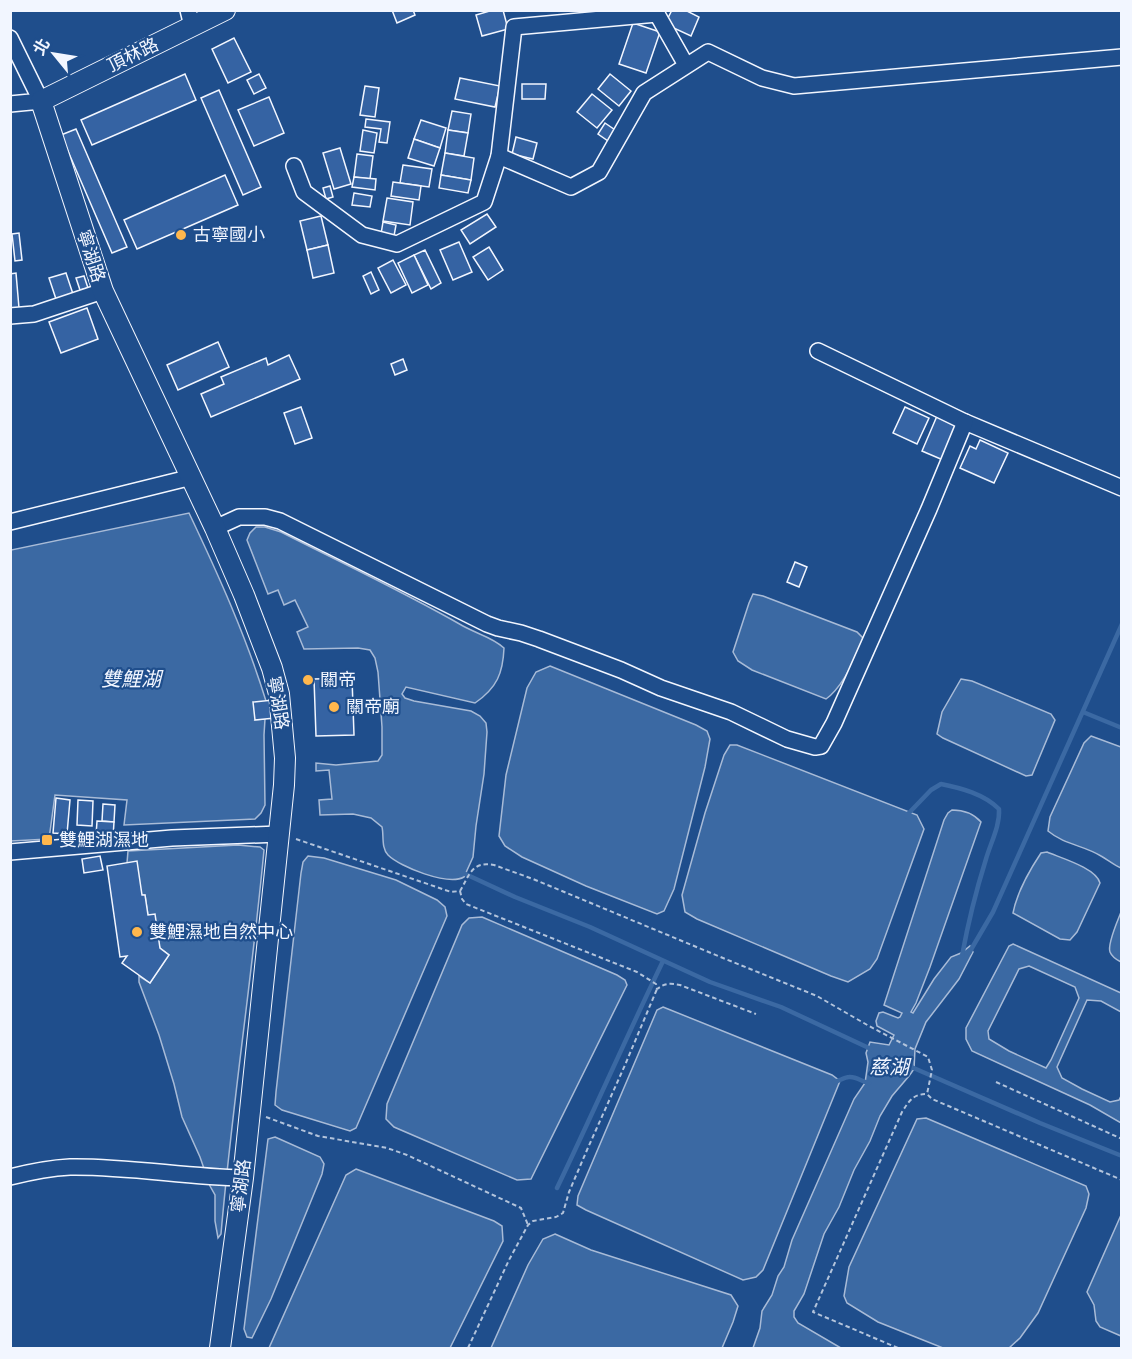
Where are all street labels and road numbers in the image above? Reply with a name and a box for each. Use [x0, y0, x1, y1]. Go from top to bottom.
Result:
street label: 頂林路 [103, 32, 162, 77]
street label: 寧湖路 [72, 227, 111, 285]
street label: 寧湖路 [263, 674, 294, 731]
street label: 寧湖路 [226, 1158, 255, 1214]

